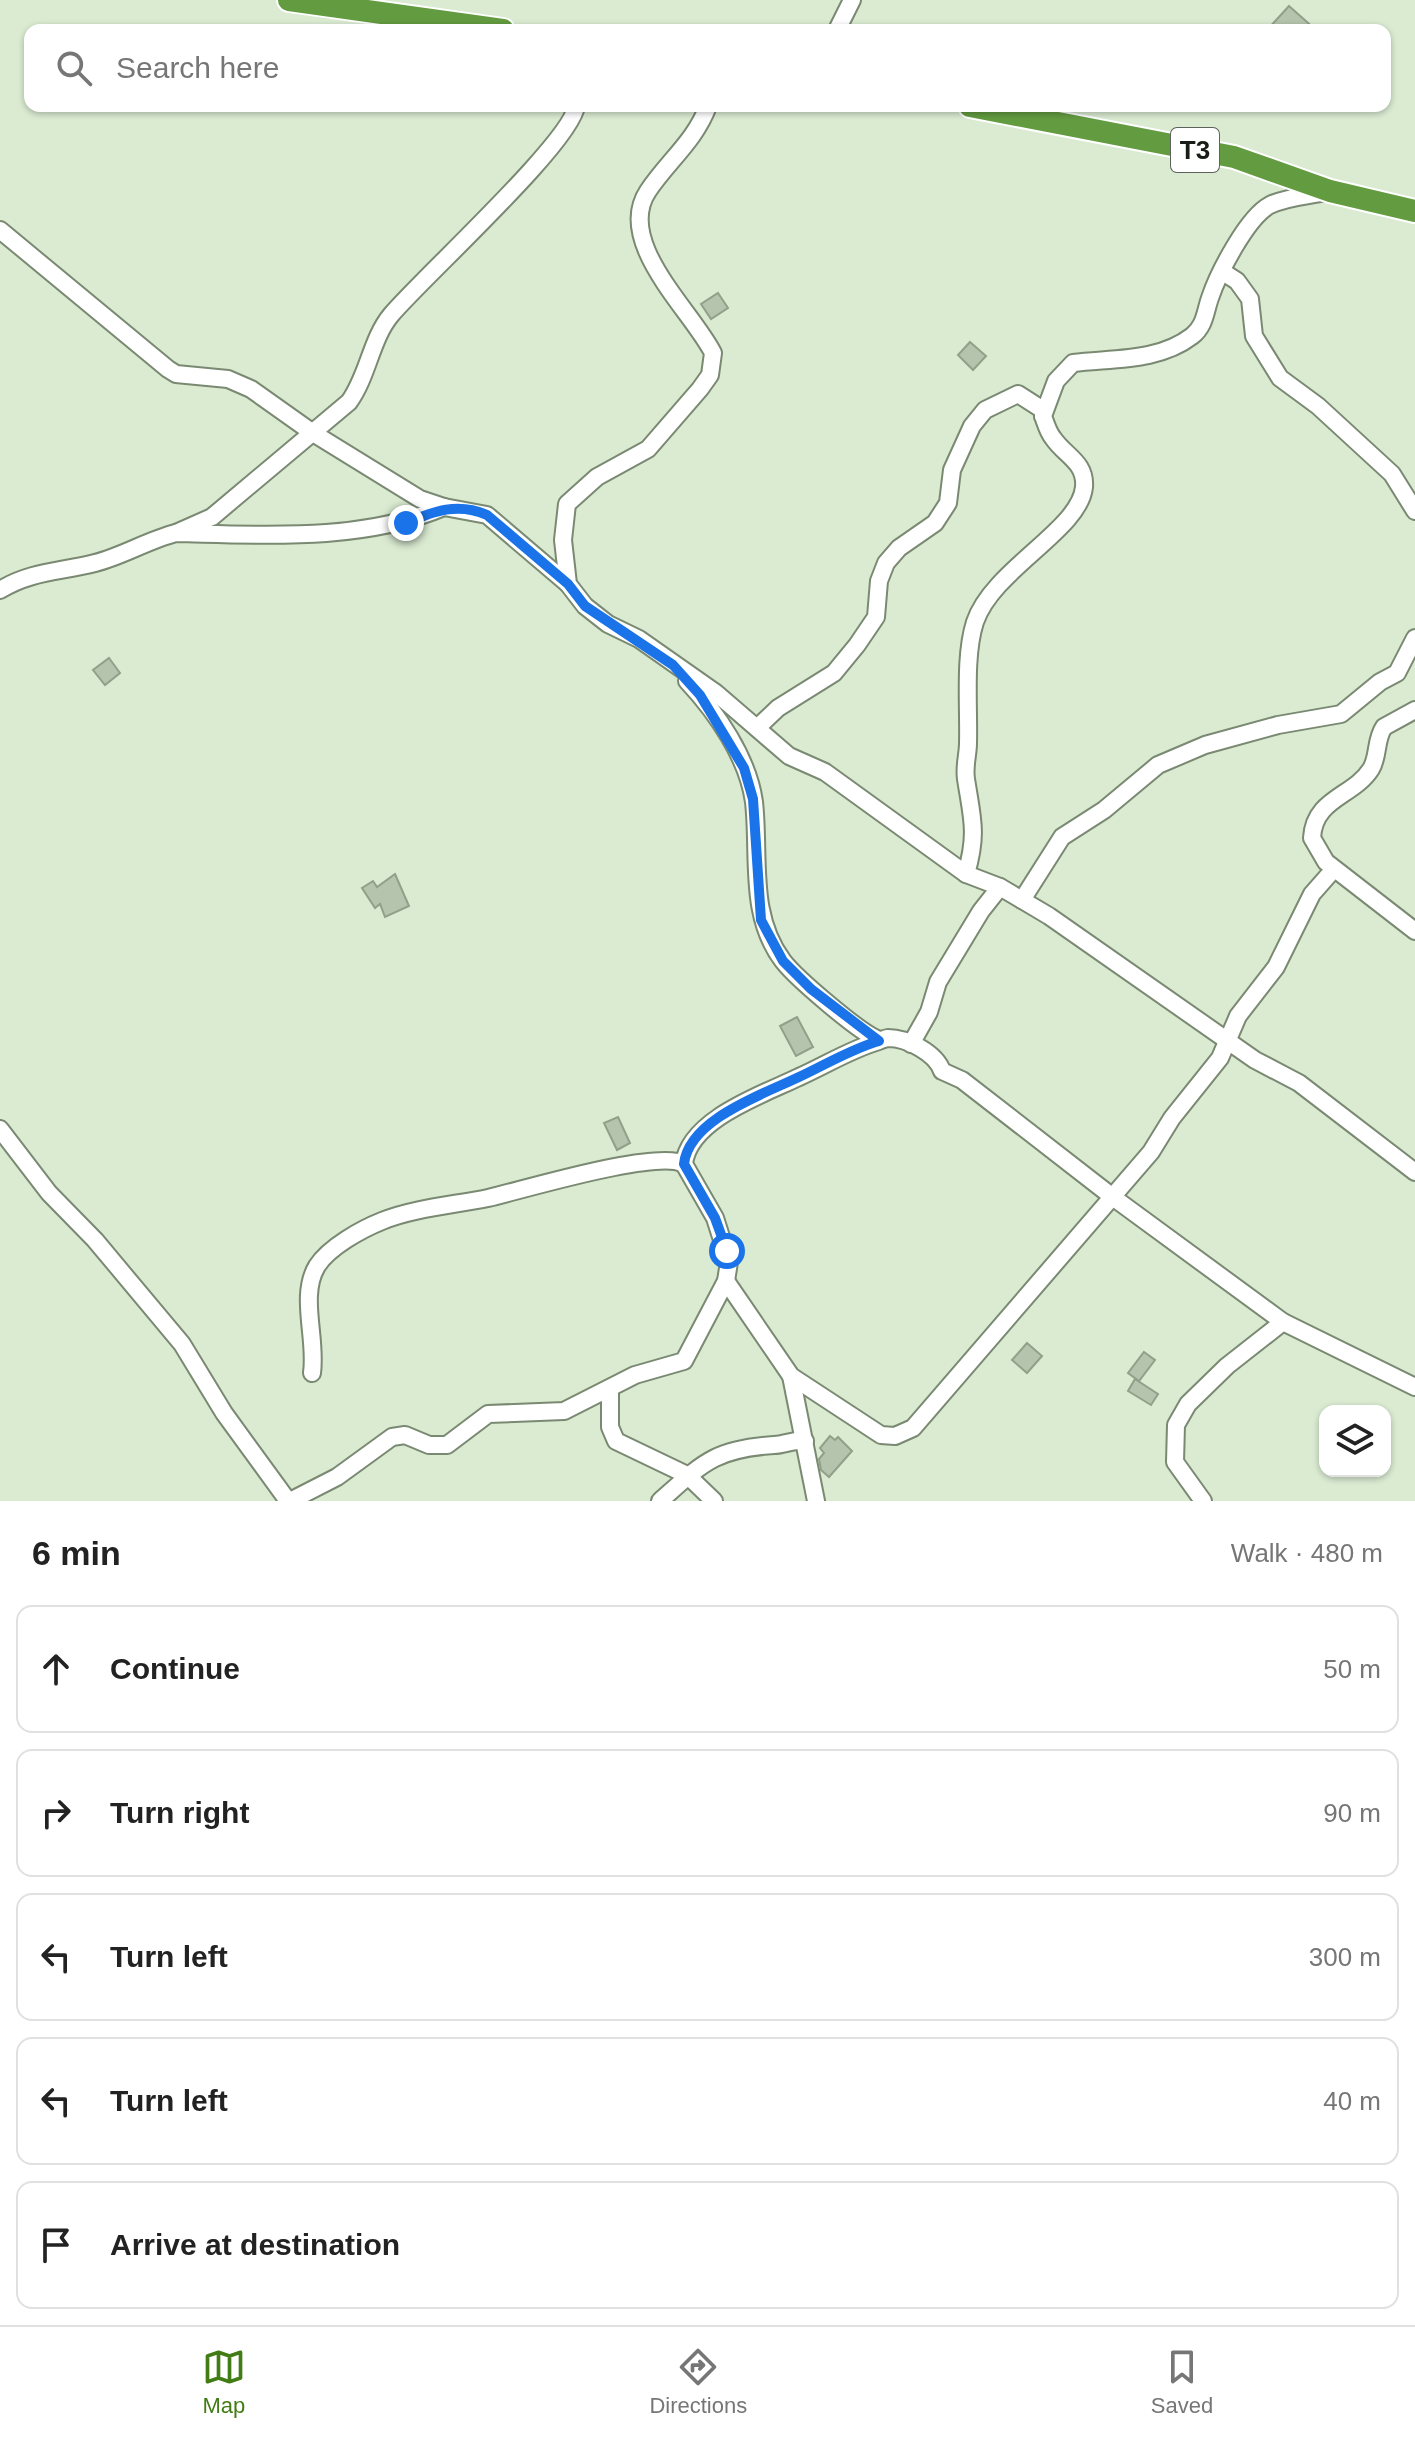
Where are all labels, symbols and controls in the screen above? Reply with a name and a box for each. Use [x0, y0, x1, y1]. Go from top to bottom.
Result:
search box [24, 24, 1391, 112]
icon: search [52, 46, 96, 90]
text: Search here [116, 51, 279, 84]
road number: T3 [1171, 128, 1219, 172]
route end [388, 505, 424, 541]
route start [709, 1233, 745, 1269]
map controls [1319, 1405, 1391, 1477]
button: layers [1319, 1405, 1391, 1477]
text: 6 min [32, 1534, 121, 1572]
text: Walk · 480 m [1231, 1538, 1383, 1568]
icon: ahead [34, 1647, 78, 1691]
text: Continue [110, 1652, 240, 1685]
text: 50 m [1323, 1654, 1381, 1684]
icon: right [34, 1791, 78, 1835]
text: Turn right [110, 1796, 249, 1829]
text: 90 m [1323, 1798, 1381, 1828]
icon: left [34, 1935, 78, 1979]
text: Turn left [110, 1940, 228, 1973]
text: 300 m [1309, 1942, 1381, 1972]
icon: left [34, 2079, 78, 2123]
text: Turn left [110, 2084, 228, 2117]
text: 40 m [1323, 2086, 1381, 2116]
icon: arrive [34, 2223, 78, 2267]
text: Arrive at destination [110, 2228, 400, 2261]
tab: Map [202, 2345, 246, 2419]
tab: Directions [649, 2345, 747, 2419]
tab: Saved [1151, 2345, 1213, 2419]

